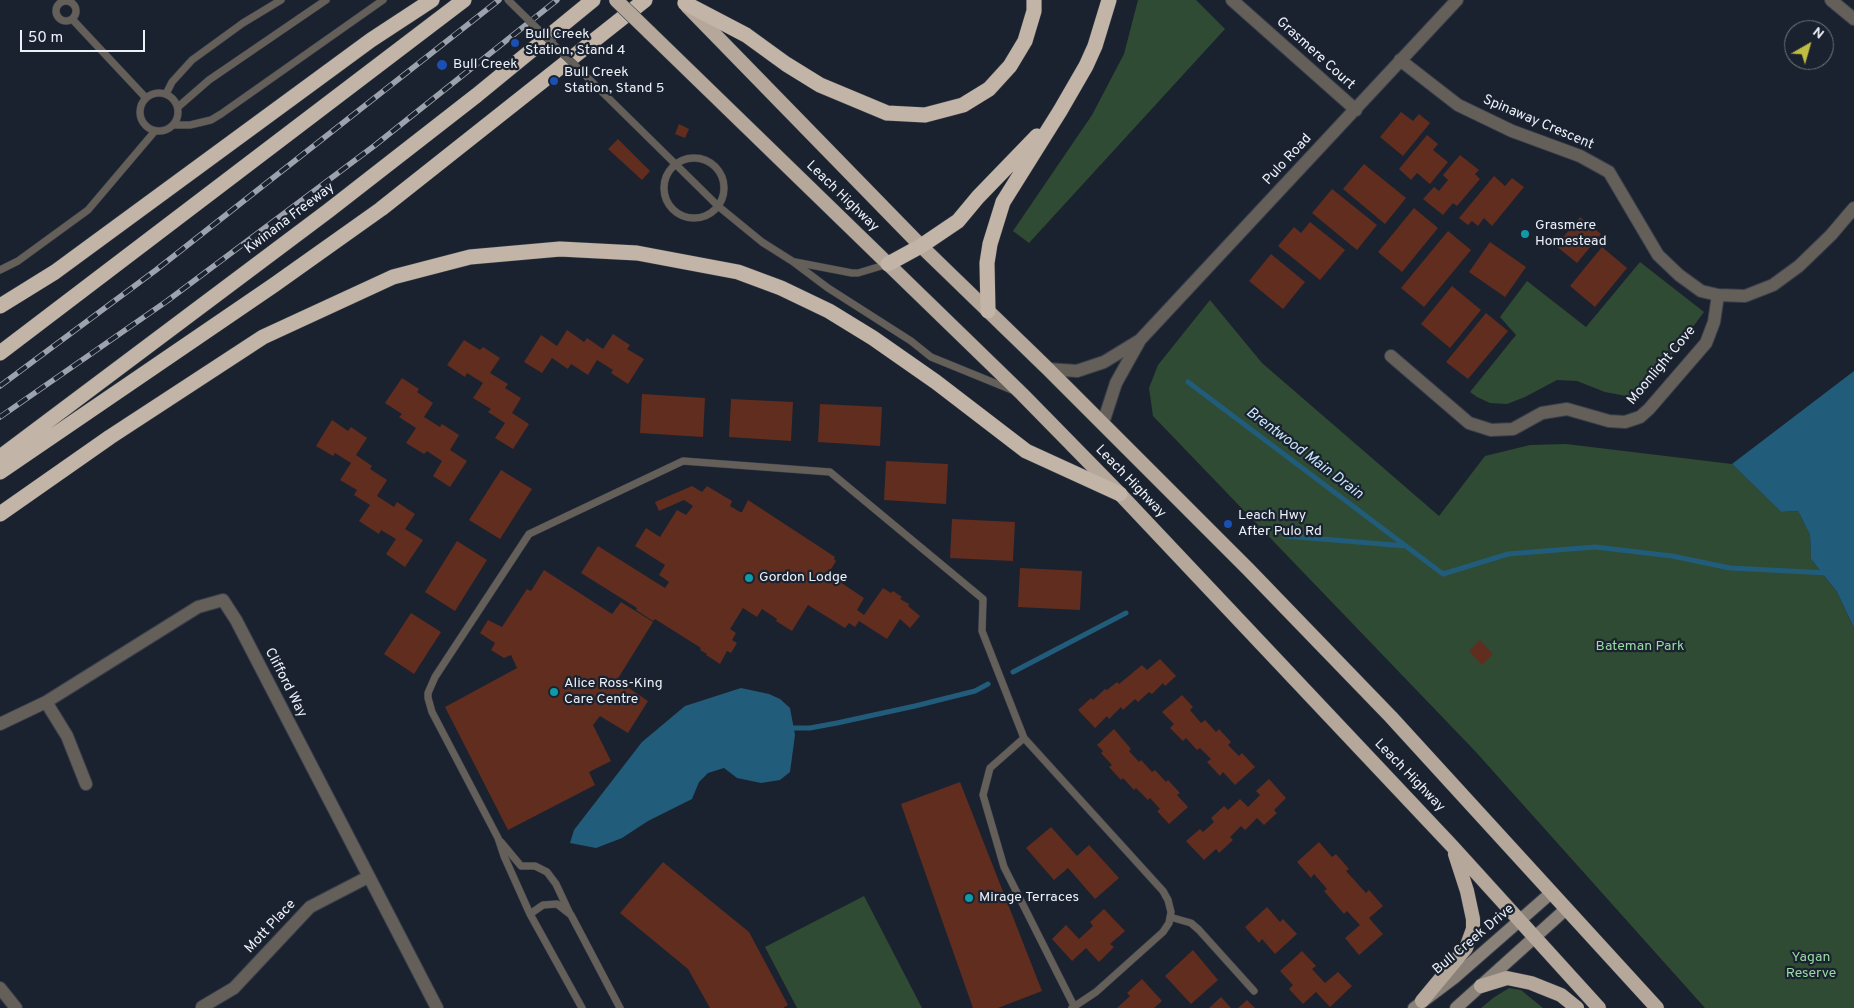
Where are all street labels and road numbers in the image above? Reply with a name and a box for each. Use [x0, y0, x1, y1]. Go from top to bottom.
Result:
street label: Grasmere Court [1272, 14, 1358, 94]
street label: Spinaway Crescent [1480, 92, 1596, 154]
street label: Pulo Road [1260, 131, 1316, 189]
street label: Leach Highway [802, 158, 882, 236]
street label: Kwinana Freeway [242, 180, 338, 258]
street label: Moonlight Cove [1624, 323, 1700, 409]
street label: Leach Highway [1091, 442, 1169, 522]
street label: Clifford Way [260, 645, 310, 721]
street label: Leach Highway [1370, 736, 1448, 816]
street label: Mott Place [242, 897, 300, 957]
street label: Bull Creek Drive [1430, 901, 1518, 979]

